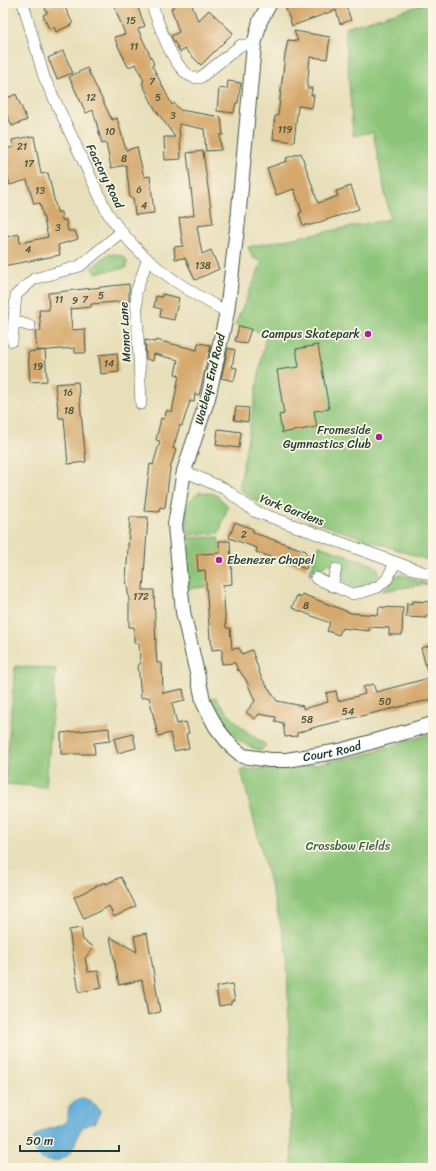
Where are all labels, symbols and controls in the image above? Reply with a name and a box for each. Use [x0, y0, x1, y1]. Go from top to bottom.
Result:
house number: 15 [126, 12, 136, 30]
house number: 11 [130, 38, 138, 56]
house number: 7 [149, 73, 156, 91]
house number: 12 [86, 89, 96, 107]
house number: 5 [155, 89, 161, 107]
house number: 3 [170, 107, 176, 125]
house number: 119 [278, 121, 292, 139]
house number: 10 [105, 123, 115, 141]
house number: 21 [17, 138, 27, 156]
street label: Factory Road [80, 140, 130, 213]
house number: 8 [121, 150, 127, 168]
house number: 17 [24, 155, 35, 173]
house number: 6 [136, 181, 142, 199]
house number: 13 [35, 182, 45, 200]
house number: 4 [141, 197, 147, 215]
house number: 3 [55, 219, 61, 237]
house number: 4 [25, 241, 31, 259]
house number: 138 [195, 257, 211, 275]
house number: 5 [98, 287, 104, 305]
house number: 11 [55, 291, 63, 309]
house number: 7 [82, 291, 89, 309]
house number: 9 [72, 292, 78, 310]
street label: Manor Lane [112, 301, 138, 363]
place label: Campus Skatepark [261, 323, 361, 345]
marker: Campus Skatepark [363, 329, 373, 339]
street label: Watleys End Road [188, 330, 232, 427]
house number: 14 [104, 355, 114, 373]
house number: 19 [33, 358, 43, 376]
house number: 16 [63, 384, 73, 402]
house number: 18 [64, 402, 74, 420]
place label: Fromeside Gymnastics Club [283, 419, 372, 455]
marker: Fromeside Gymnastics Club [374, 432, 384, 442]
street label: York Gardens [256, 488, 328, 532]
house number: 2 [241, 526, 247, 544]
place label: Ebenezer Chapel [227, 549, 315, 571]
marker: Ebenezer Chapel [214, 555, 224, 565]
house number: 172 [133, 588, 149, 606]
house number: 8 [303, 597, 309, 615]
house number: 50 [379, 693, 391, 711]
house number: 54 [342, 703, 354, 721]
house number: 58 [301, 711, 313, 729]
street label: Court Road [301, 734, 364, 768]
park label: Crossbow Fields [306, 835, 391, 857]
scale bar [20, 1127, 119, 1153]
text: 50 m [26, 1130, 53, 1152]

